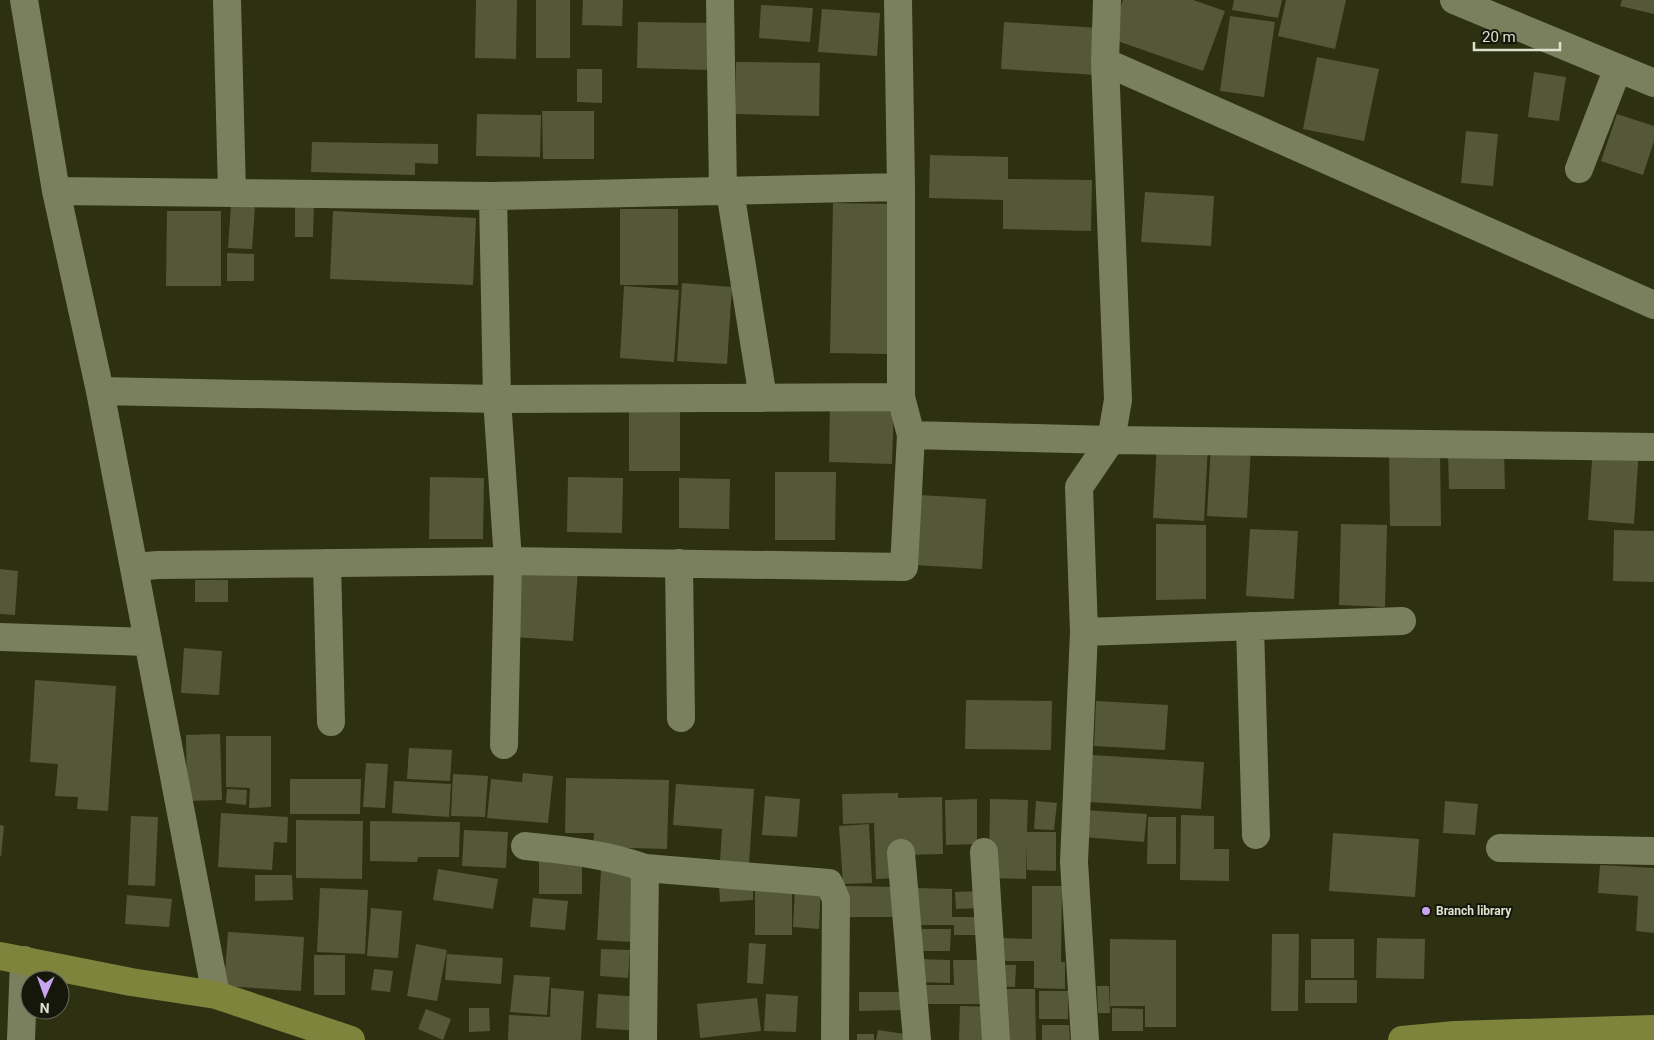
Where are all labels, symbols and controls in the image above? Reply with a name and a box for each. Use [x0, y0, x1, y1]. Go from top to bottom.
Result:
scale bar [1474, 20, 1560, 52]
text: 20 m [1482, 28, 1516, 46]
place label: Branch library [1436, 904, 1512, 918]
marker: Branch library [1420, 905, 1432, 917]
north arrow [20, 970, 70, 1020]
text: N [39, 1000, 50, 1016]

